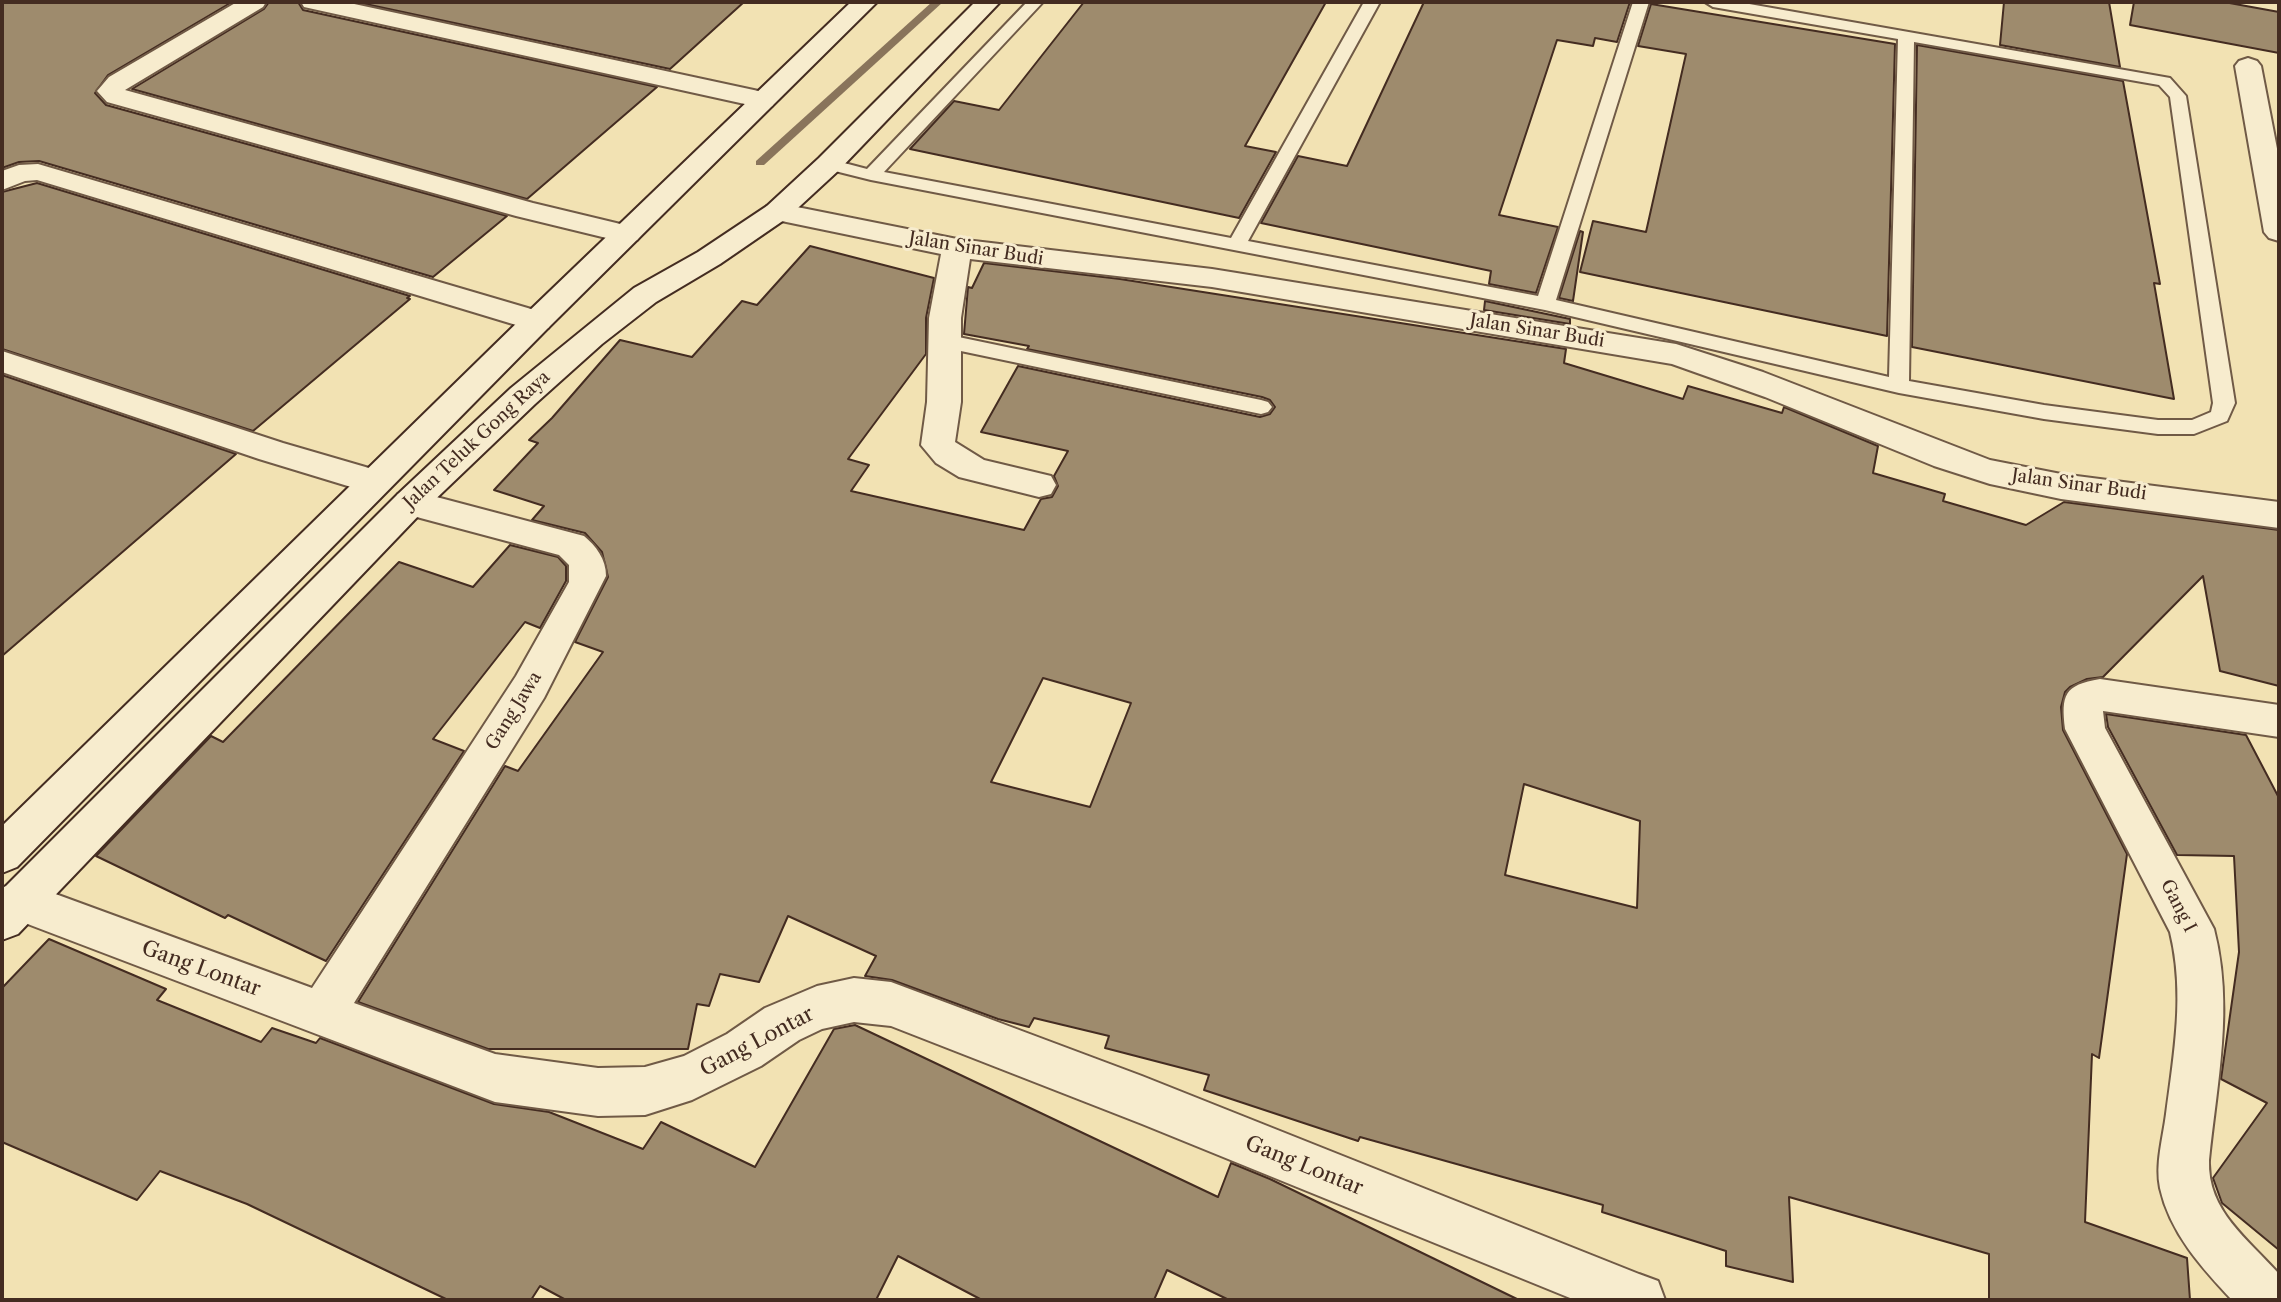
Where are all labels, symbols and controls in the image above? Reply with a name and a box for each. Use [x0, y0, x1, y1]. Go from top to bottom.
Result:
street label: Jalan Sinar Budi [907, 228, 1045, 270]
street label: Jalan Sinar Budi [1468, 310, 1606, 352]
street label: Jalan Teluk Gong Raya [399, 367, 555, 513]
street label: Jalan Sinar Budi [2010, 465, 2148, 505]
street label: Gang Jawa [481, 668, 547, 754]
street label: Gang I [2156, 876, 2200, 936]
street label: Gang Lontar [138, 936, 264, 1002]
street label: Gang Lontar [696, 1002, 818, 1082]
street label: Gang Lontar [1241, 1131, 1367, 1201]

